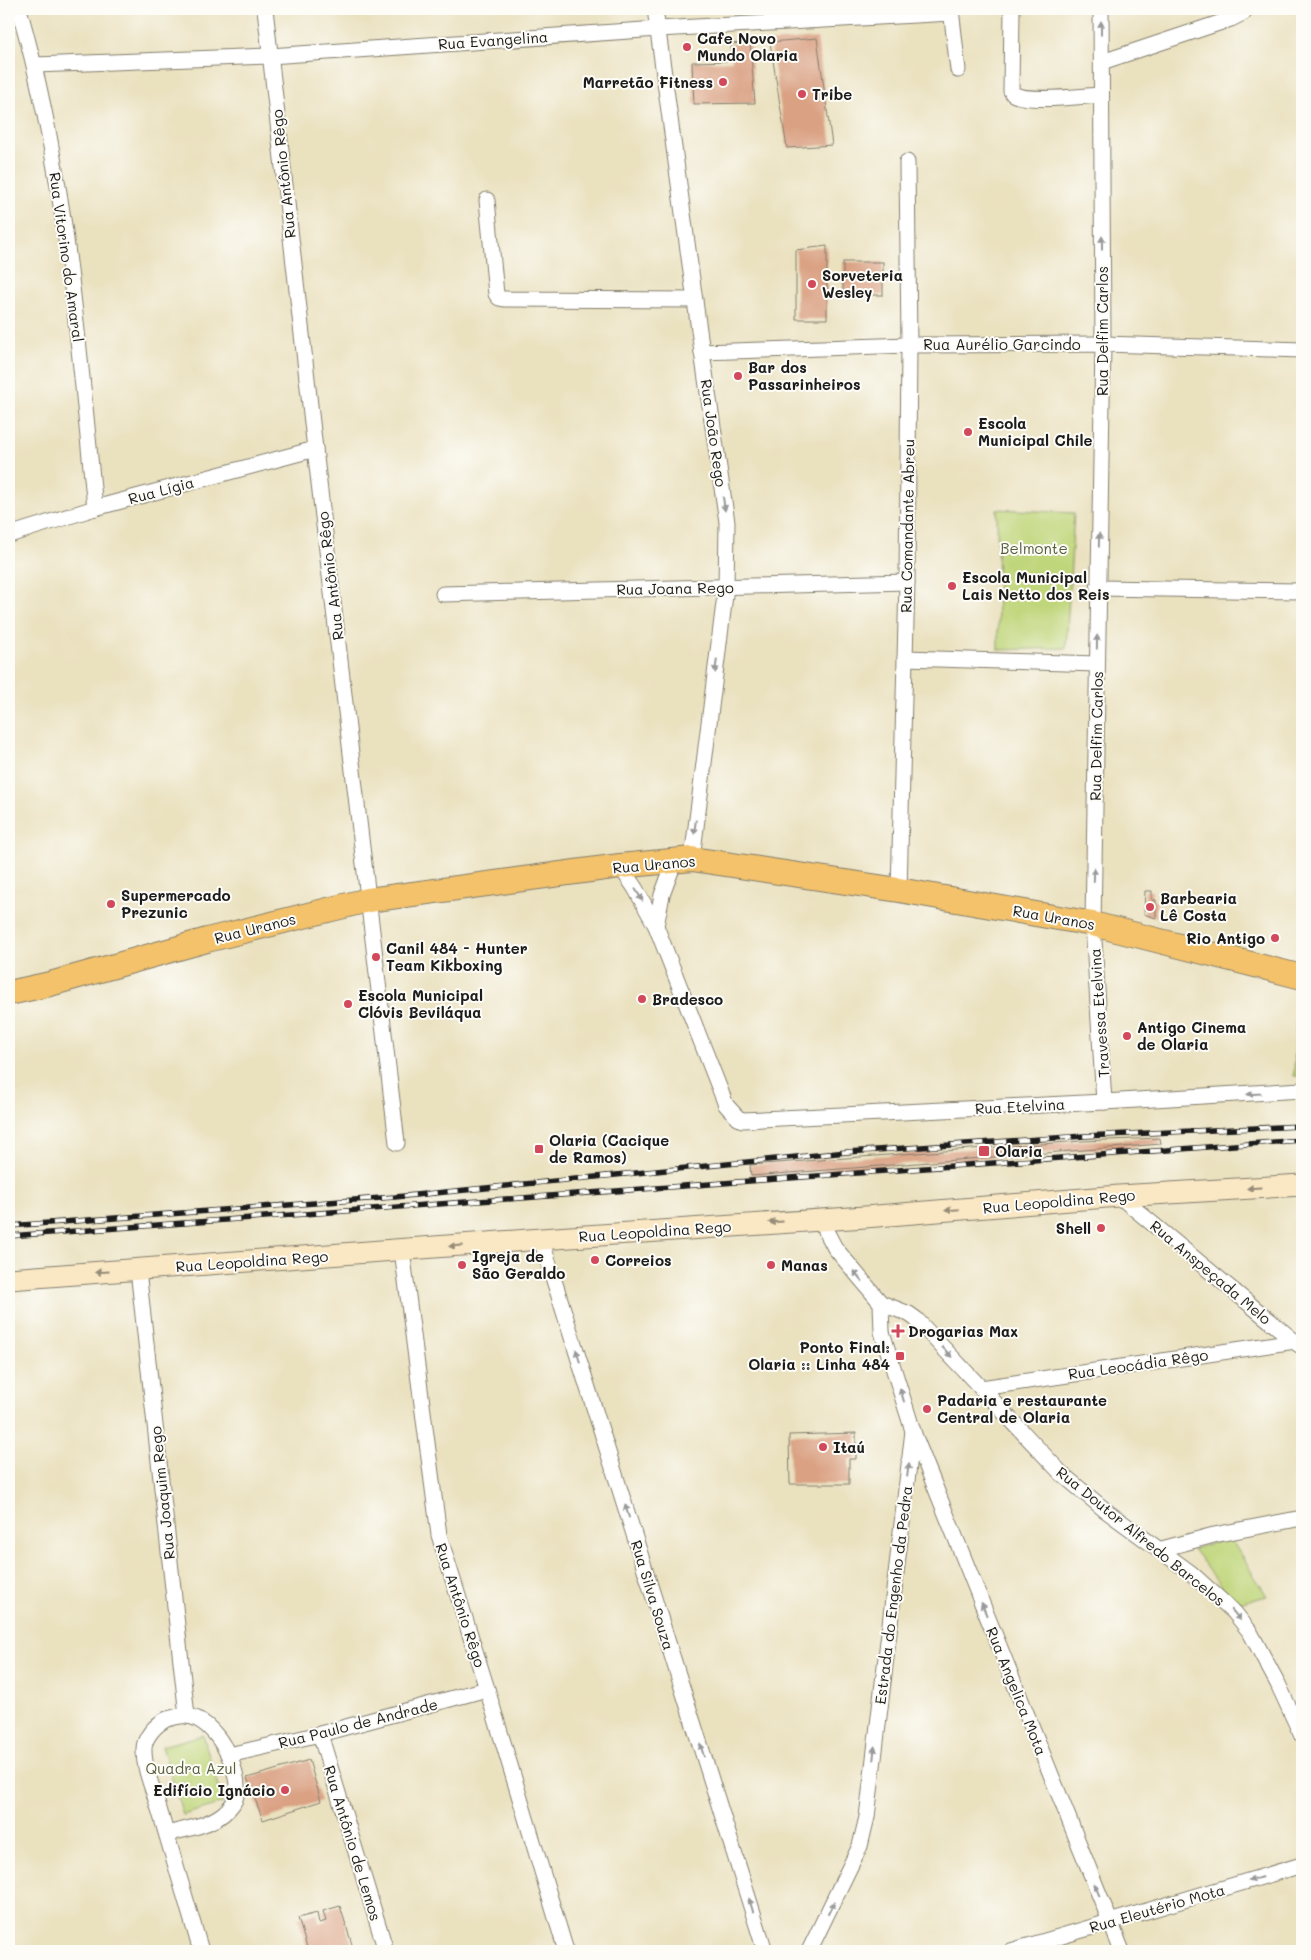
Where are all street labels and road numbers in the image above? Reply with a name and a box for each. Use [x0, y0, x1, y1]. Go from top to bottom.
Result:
street label: Rua Evangelina [437, 26, 549, 54]
street label: Rua Antônio Rêgo [266, 108, 300, 239]
street label: Rua Vitorino do Amaral [45, 171, 89, 343]
street label: Rua Delfim Carlos [1092, 266, 1112, 396]
street label: Rua Aurélio Garcindo [923, 334, 1081, 354]
street label: Rua João Rego [697, 378, 731, 488]
street label: Rua Comandante Abreu [895, 439, 919, 613]
street label: Rua Lígia [126, 472, 196, 508]
street label: Rua Antônio Rêgo [312, 510, 348, 642]
street label: Rua Joana Rego [616, 577, 734, 599]
street label: Rua Delfim Carlos [1085, 671, 1107, 801]
street label: Rua Uranos [612, 850, 696, 878]
street label: Rua Uranos [1011, 900, 1097, 934]
street label: Rua Uranos [212, 908, 298, 948]
street label: Travessa Etelvina [1085, 948, 1113, 1078]
street label: Rua Etelvina [974, 1094, 1066, 1118]
street label: Rua Leopoldina Rego [982, 1184, 1136, 1218]
street label: Rua Anspeçada Melo [1146, 1215, 1276, 1329]
street label: Rua Leopoldina Rego [578, 1216, 732, 1246]
street label: Rua Leopoldina Rego [175, 1246, 329, 1276]
street label: Rua Leocádia Rêgo [1067, 1344, 1209, 1384]
street label: Rua Joaquim Rego [145, 1425, 179, 1561]
street label: Rua Doutor Alfredo Barcelos [1053, 1462, 1229, 1610]
street label: Estrada do Engenho da Pedra [870, 1485, 916, 1705]
street label: Rua Silva Souza [627, 1538, 679, 1652]
street label: Rua Antônio Rêgo [431, 1540, 491, 1670]
street label: Rua Angelica Mota [982, 1624, 1052, 1758]
street label: Rua Paulo de Andrade [276, 1694, 440, 1752]
street label: Rua Antônio de Lemos [320, 1763, 386, 1923]
street label: Rua Eleutério Mota [1087, 1879, 1227, 1937]

